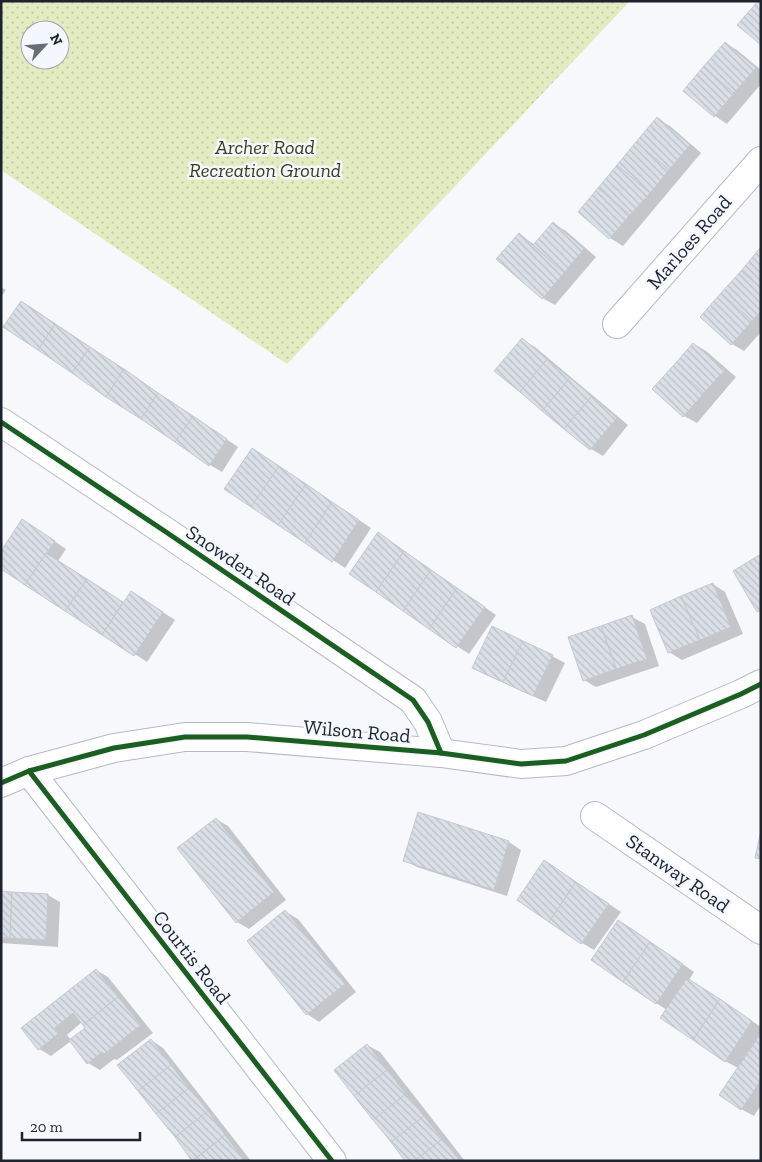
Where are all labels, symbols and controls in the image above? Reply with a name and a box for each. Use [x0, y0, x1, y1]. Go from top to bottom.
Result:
north arrow [20, 20, 70, 70]
text: N [46, 31, 66, 48]
park label: Archer Road Recreation Ground [189, 135, 341, 182]
street label: Marloes Road [642, 190, 736, 294]
street label: Snowden Road [182, 520, 300, 610]
street label: Wilson Road [303, 714, 412, 748]
street label: Stanway Road [622, 829, 734, 917]
street label: Courtis Road [148, 905, 236, 1009]
scale bar [22, 1110, 140, 1142]
text: 20 m [30, 1118, 63, 1136]

